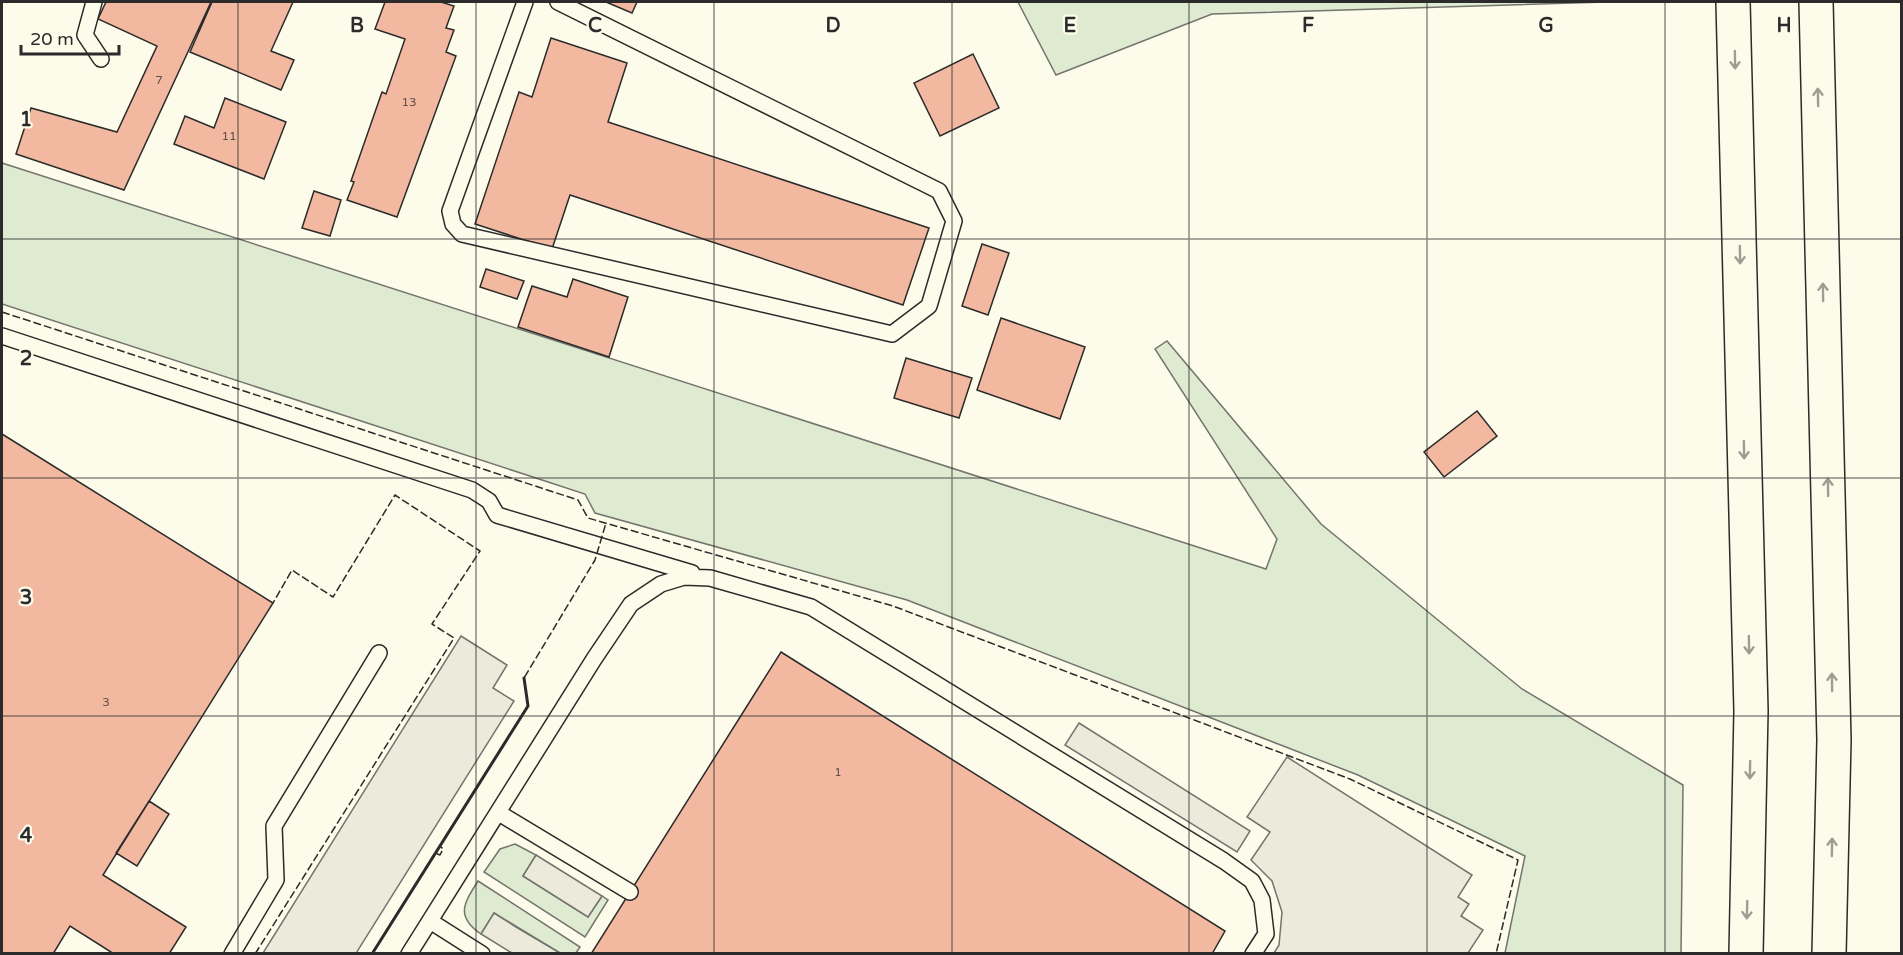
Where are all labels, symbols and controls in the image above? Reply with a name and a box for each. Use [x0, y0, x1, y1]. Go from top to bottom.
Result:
text: B [350, 14, 364, 38]
text: C [588, 14, 602, 38]
text: D [825, 14, 841, 38]
text: E [1064, 14, 1077, 38]
text: F [1302, 14, 1314, 38]
text: G [1538, 14, 1554, 38]
text: H [1776, 14, 1792, 38]
scale bar [21, 18, 118, 56]
text: 20 m [30, 28, 74, 50]
one-way arrow [1729, 49, 1740, 69]
house number: 7 [155, 73, 163, 87]
one-way arrow [1813, 88, 1824, 108]
house number: 13 [401, 95, 417, 109]
text: 1 [20, 108, 32, 132]
house number: 11 [221, 129, 237, 143]
one-way arrow [1734, 244, 1745, 264]
one-way arrow [1817, 283, 1829, 303]
text: 2 [20, 347, 32, 371]
one-way arrow [1739, 439, 1750, 459]
one-way arrow [1822, 478, 1833, 498]
text: 3 [20, 586, 32, 610]
one-way arrow [1744, 634, 1755, 654]
one-way arrow [1827, 672, 1838, 692]
house number: 3 [102, 695, 110, 709]
one-way arrow [1744, 759, 1756, 779]
house number: 1 [834, 765, 842, 779]
text: 4 [20, 824, 33, 848]
one-way arrow [1826, 837, 1838, 857]
one-way arrow [1742, 900, 1753, 920]

